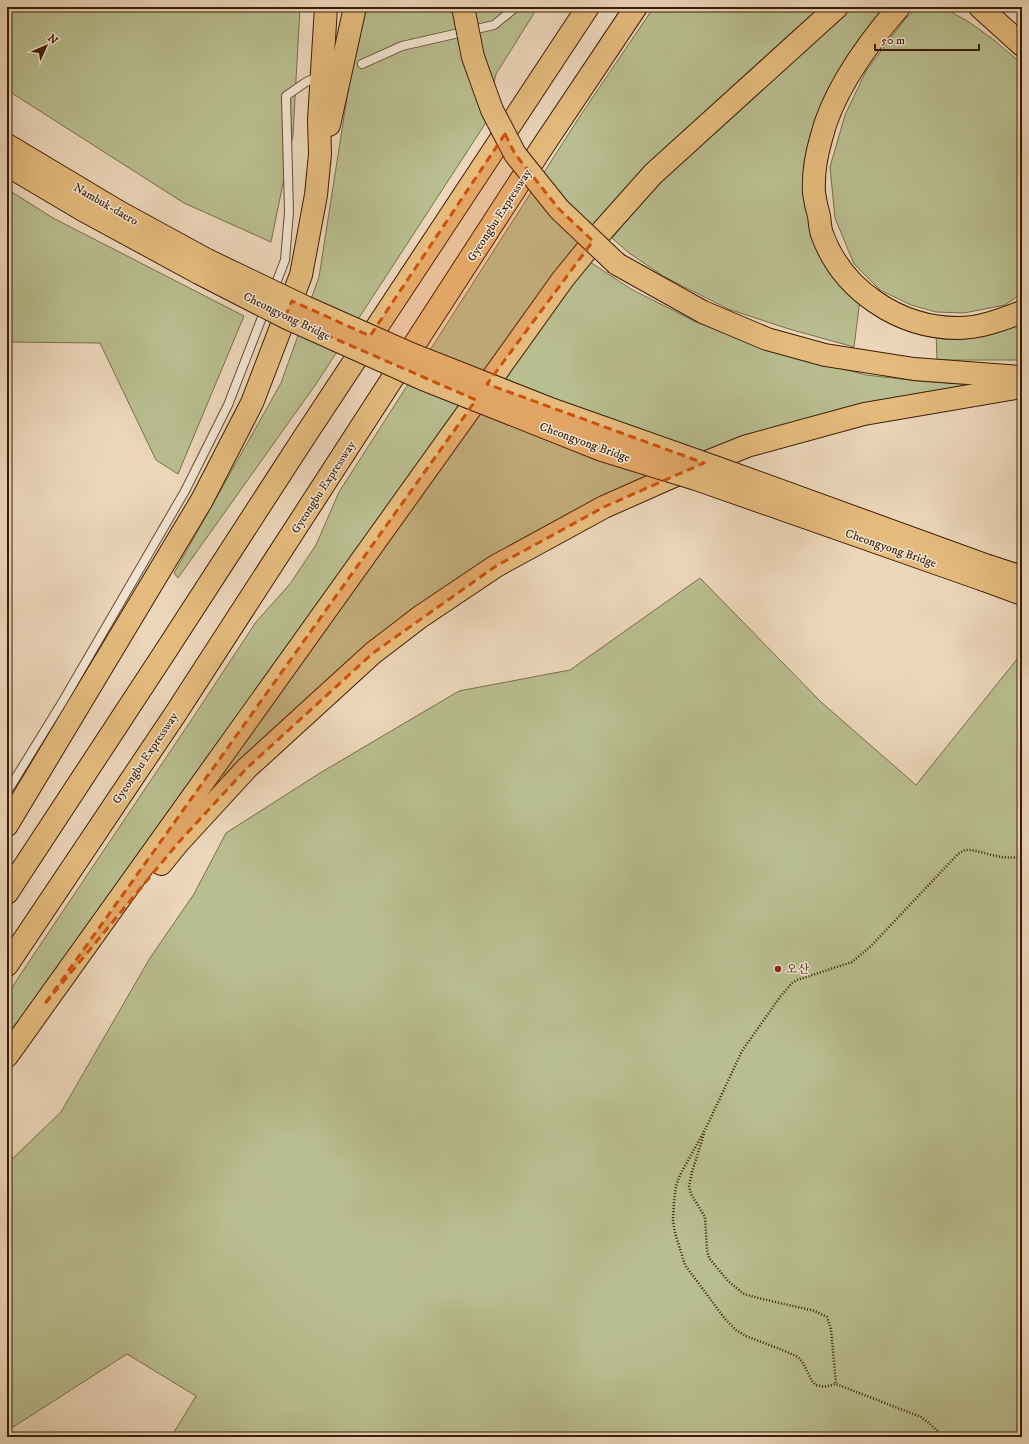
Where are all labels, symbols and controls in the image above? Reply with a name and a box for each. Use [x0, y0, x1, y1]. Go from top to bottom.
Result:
north arrow [26, 26, 66, 66]
scale bar [875, 26, 979, 52]
text: N [44, 31, 61, 48]
text: 50 m [881, 33, 905, 48]
street label: Gyeongbu Expressway [464, 166, 535, 264]
street label: Nambuk-daero [71, 180, 141, 229]
street label: Cheongyong Bridge [241, 289, 333, 344]
street label: Cheongyong Bridge [537, 419, 632, 466]
street label: Gyeongbu Expressway [288, 438, 359, 536]
street label: Cheongyong Bridge [843, 526, 938, 571]
street label: Gyeongbu Expressway [109, 709, 182, 807]
place label: 오산 [786, 962, 810, 977]
marker: 오산 [773, 964, 783, 974]

